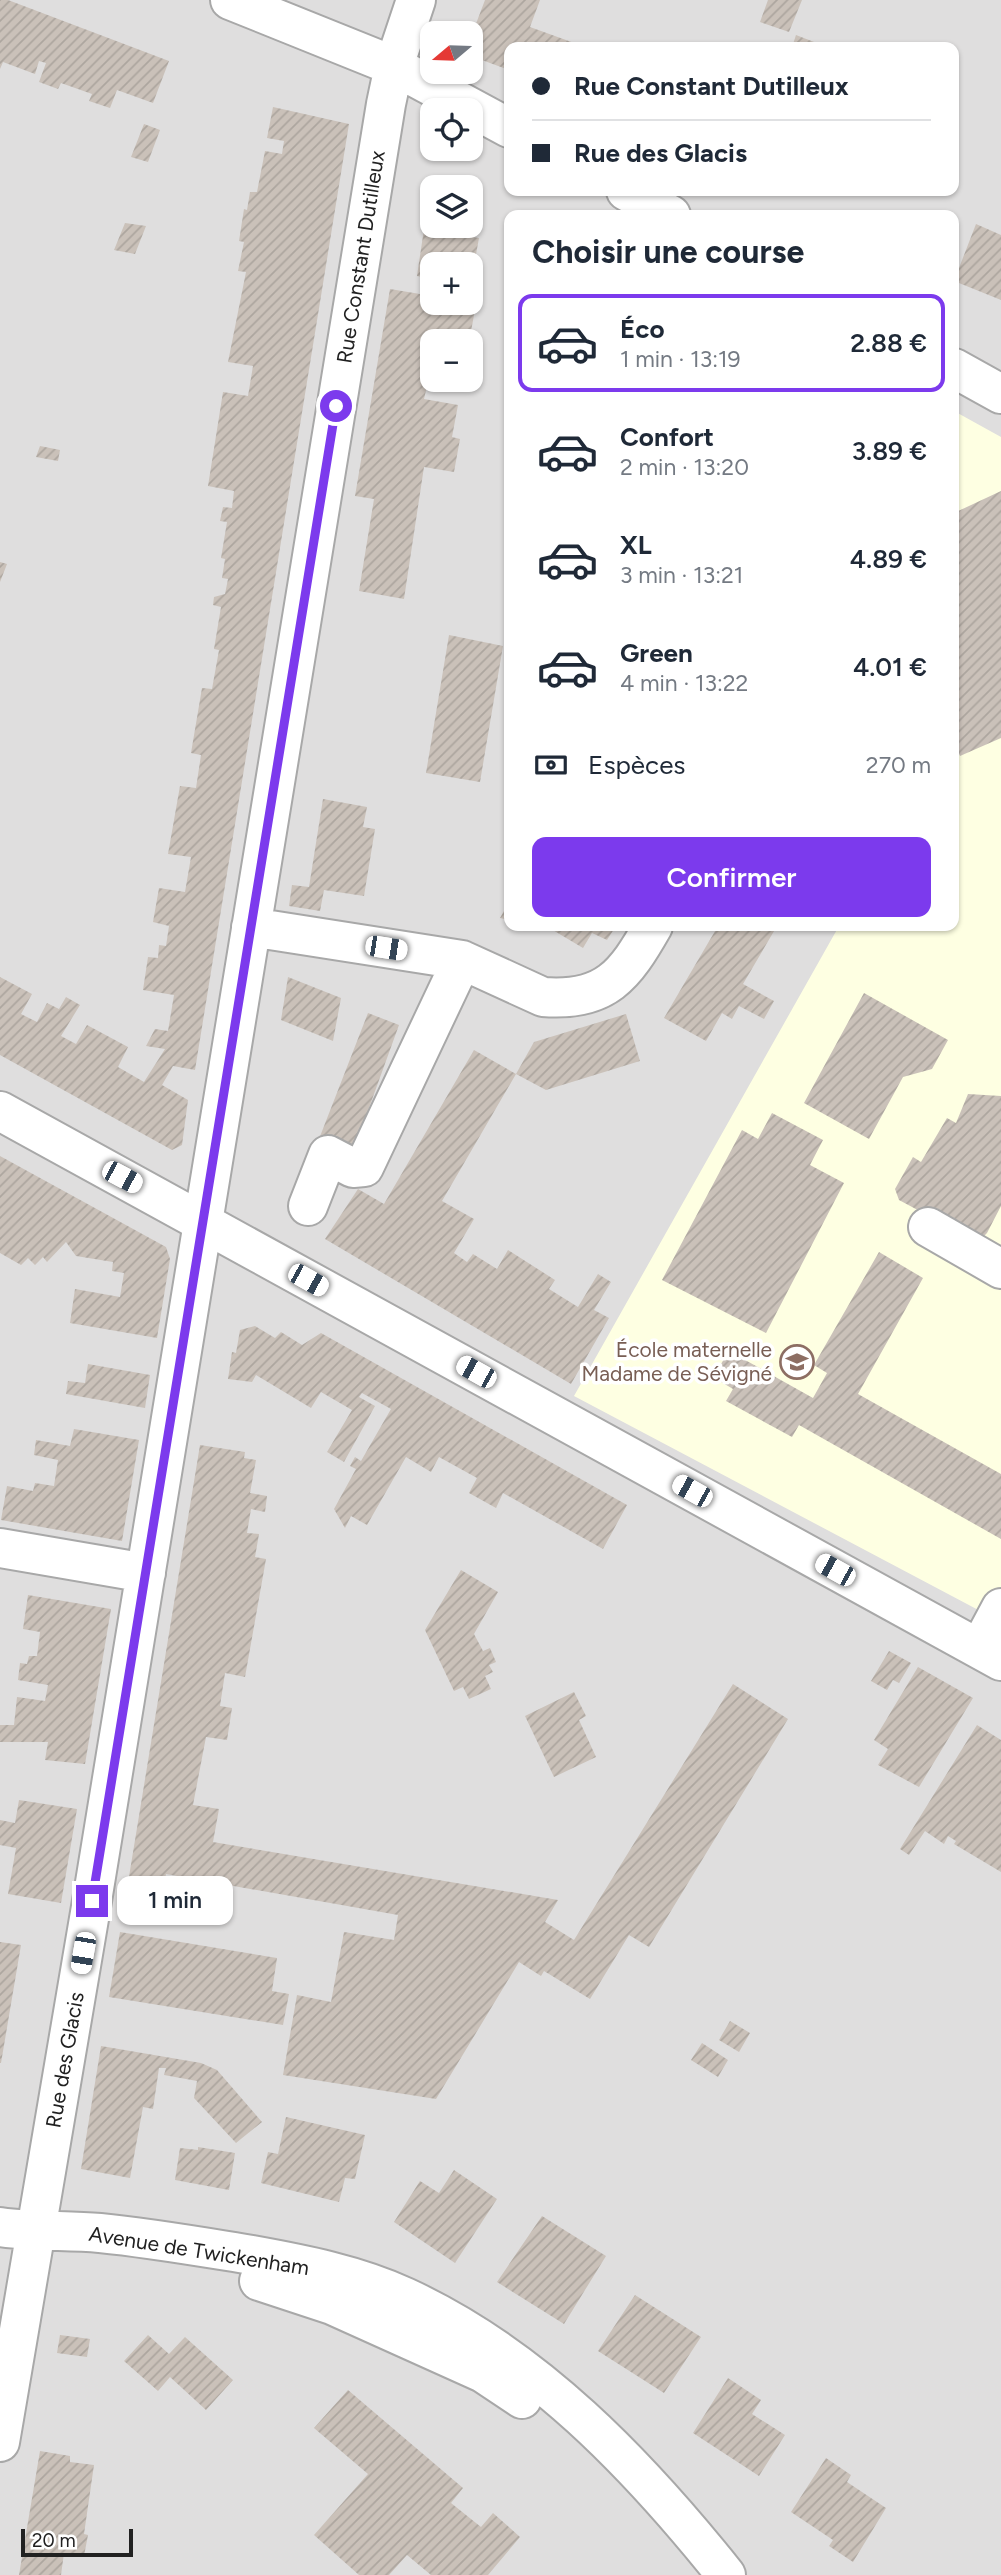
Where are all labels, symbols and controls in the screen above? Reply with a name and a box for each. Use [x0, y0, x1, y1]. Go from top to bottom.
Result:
north arrow [420, 21, 483, 84]
map controls [420, 21, 483, 392]
text: Rue Constant Dutilleux [574, 70, 849, 102]
button: locate [420, 98, 483, 161]
text: Rue des Glacis [574, 137, 747, 169]
street label: Rue Constant Dutilleux [331, 149, 390, 365]
button: layers [420, 175, 483, 238]
text: Choisir une course [532, 233, 804, 271]
button: + [420, 252, 483, 315]
icon: car [536, 312, 599, 375]
text: Éco [620, 313, 665, 345]
text: 2.88 € [850, 327, 927, 359]
button: − [420, 329, 483, 392]
text: 1 min · 13:19 [620, 345, 740, 373]
route start [320, 390, 352, 422]
icon: car [536, 420, 599, 483]
text: Confort [620, 421, 714, 453]
text: 3.89 € [852, 435, 927, 467]
text: 2 min · 13:20 [620, 453, 749, 481]
icon: car [536, 528, 599, 591]
text: XL [620, 529, 652, 561]
text: 4.89 € [850, 543, 927, 575]
text: 3 min · 13:21 [620, 561, 743, 589]
icon: car [536, 636, 599, 699]
text: Green [620, 637, 693, 669]
text: 4.01 € [853, 651, 927, 683]
text: 4 min · 13:22 [620, 669, 748, 697]
icon: cash [532, 746, 570, 784]
text: Espèces [588, 749, 685, 781]
text: 270 m [866, 751, 931, 779]
button: Confirmer [532, 837, 931, 917]
car [364, 934, 409, 962]
car [99, 1158, 146, 1196]
car [285, 1261, 332, 1299]
place label: École maternelle Madame de Sévigné [582, 1337, 772, 1386]
school or university icon: École maternelle Madame de Sévigné [778, 1343, 816, 1381]
car [453, 1353, 500, 1391]
car [669, 1472, 716, 1510]
car [812, 1551, 859, 1589]
callout: 1 min [116, 1876, 232, 1926]
route end [76, 1885, 108, 1917]
text: 1 min [148, 1886, 202, 1914]
car [70, 1930, 97, 1976]
street label: Rue des Glacis [40, 1990, 89, 2130]
street label: Avenue de Twickenham [87, 2221, 311, 2280]
scale bar [21, 2526, 133, 2558]
text: 20 m [32, 2529, 76, 2552]

